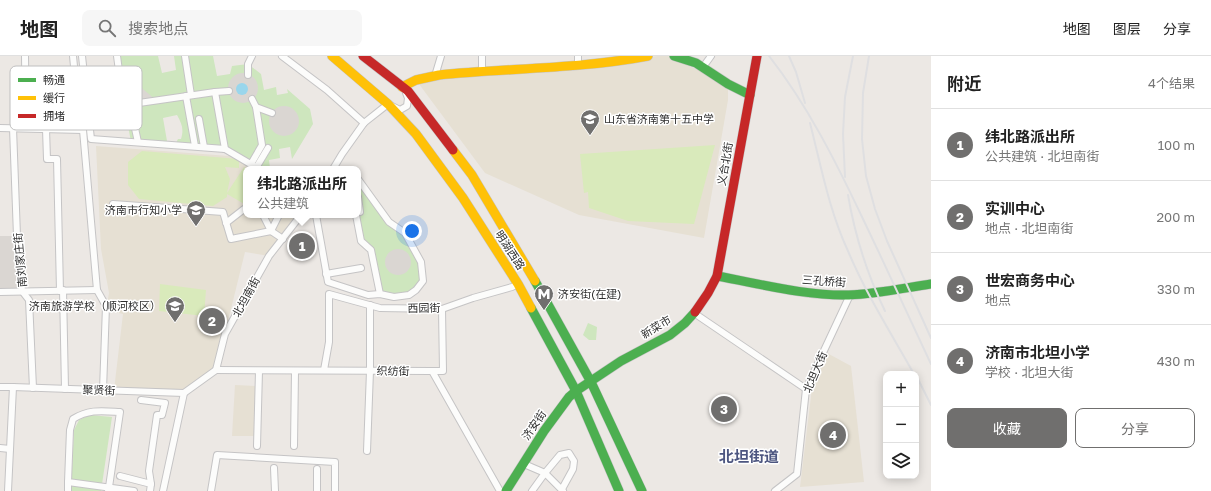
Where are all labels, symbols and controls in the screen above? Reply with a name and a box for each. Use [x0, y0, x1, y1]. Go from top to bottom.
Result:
search box [82, 10, 362, 46]
text: 地图 [20, 17, 58, 40]
icon: search [96, 17, 118, 39]
text: 搜索地点 [128, 19, 188, 37]
text: 地图 [1063, 20, 1091, 37]
text: 图层 [1113, 20, 1141, 37]
text: 分享 [1163, 20, 1191, 37]
legend [10, 66, 142, 130]
text: 畅通 [43, 73, 65, 86]
text: 附近 [947, 73, 981, 94]
text: 4个结果 [1148, 75, 1195, 91]
text: 缓行 [43, 91, 65, 104]
school or university icon: 山东省济南第十五中学 [579, 108, 601, 136]
text: 拥堵 [43, 109, 65, 122]
place label: 山东省济南第十五中学 [604, 112, 714, 125]
text: 纬北路派出所 [985, 127, 1075, 145]
text: 1 [957, 137, 963, 153]
text: 100 m [1158, 137, 1195, 153]
street label: 义合北街 [714, 141, 735, 187]
text: 公共建筑 · 北坦南街 [985, 148, 1099, 164]
popup [243, 166, 361, 218]
text: 纬北路派出所 [257, 174, 347, 192]
text: 公共建筑 [257, 195, 309, 211]
school or university icon: 济南市行知小学 [185, 199, 207, 227]
text: 实训中心 [985, 199, 1045, 217]
place label: 济南市行知小学 [105, 203, 182, 216]
text: 2 [956, 209, 964, 225]
text: 200 m [1157, 209, 1195, 225]
text: 地点 · 北坦南街 [985, 220, 1073, 236]
your location [402, 221, 422, 241]
street label: 明湖西路 [493, 228, 528, 272]
pin: 1 [289, 231, 315, 261]
street label: 南刘家庄街 [11, 232, 28, 288]
text: 世宏商务中心 [985, 271, 1075, 289]
street label: 三孔桥街 [802, 272, 846, 289]
street label: 北坦南街 [229, 274, 262, 319]
text: 3 [956, 281, 964, 297]
text: 330 m [1157, 281, 1195, 297]
metro station icon: 济安街(在建) [533, 283, 555, 311]
place label: 济安街(在建) [558, 287, 621, 300]
text: 地点 [985, 292, 1011, 308]
school or university icon: 济南旅游学校（顺河校区） [164, 295, 186, 323]
place label: 济南旅游学校（顺河校区） [29, 299, 161, 312]
street label: 西园街 [407, 301, 441, 314]
pin: 2 [199, 306, 225, 336]
street label: 新菜市 [638, 313, 673, 341]
text: 济南市北坦小学 [985, 343, 1090, 361]
street label: 北坦大街 [800, 349, 829, 395]
text: 4 [956, 353, 964, 369]
text: 430 m [1157, 353, 1195, 369]
street label: 织纺街 [376, 364, 410, 377]
text: 学校 · 北坦大街 [985, 364, 1073, 380]
map controls [883, 371, 919, 479]
button: + [883, 371, 919, 407]
street label: 聚贤街 [82, 382, 116, 397]
pin: 3 [711, 394, 737, 424]
street label: 济安街 [519, 407, 548, 442]
button: − [883, 407, 919, 443]
button: 收藏 [947, 408, 1067, 448]
button: 分享 [1075, 408, 1195, 448]
pin: 4 [820, 420, 846, 450]
button: layers [883, 443, 919, 479]
district label: 北坦街道 [719, 447, 779, 465]

